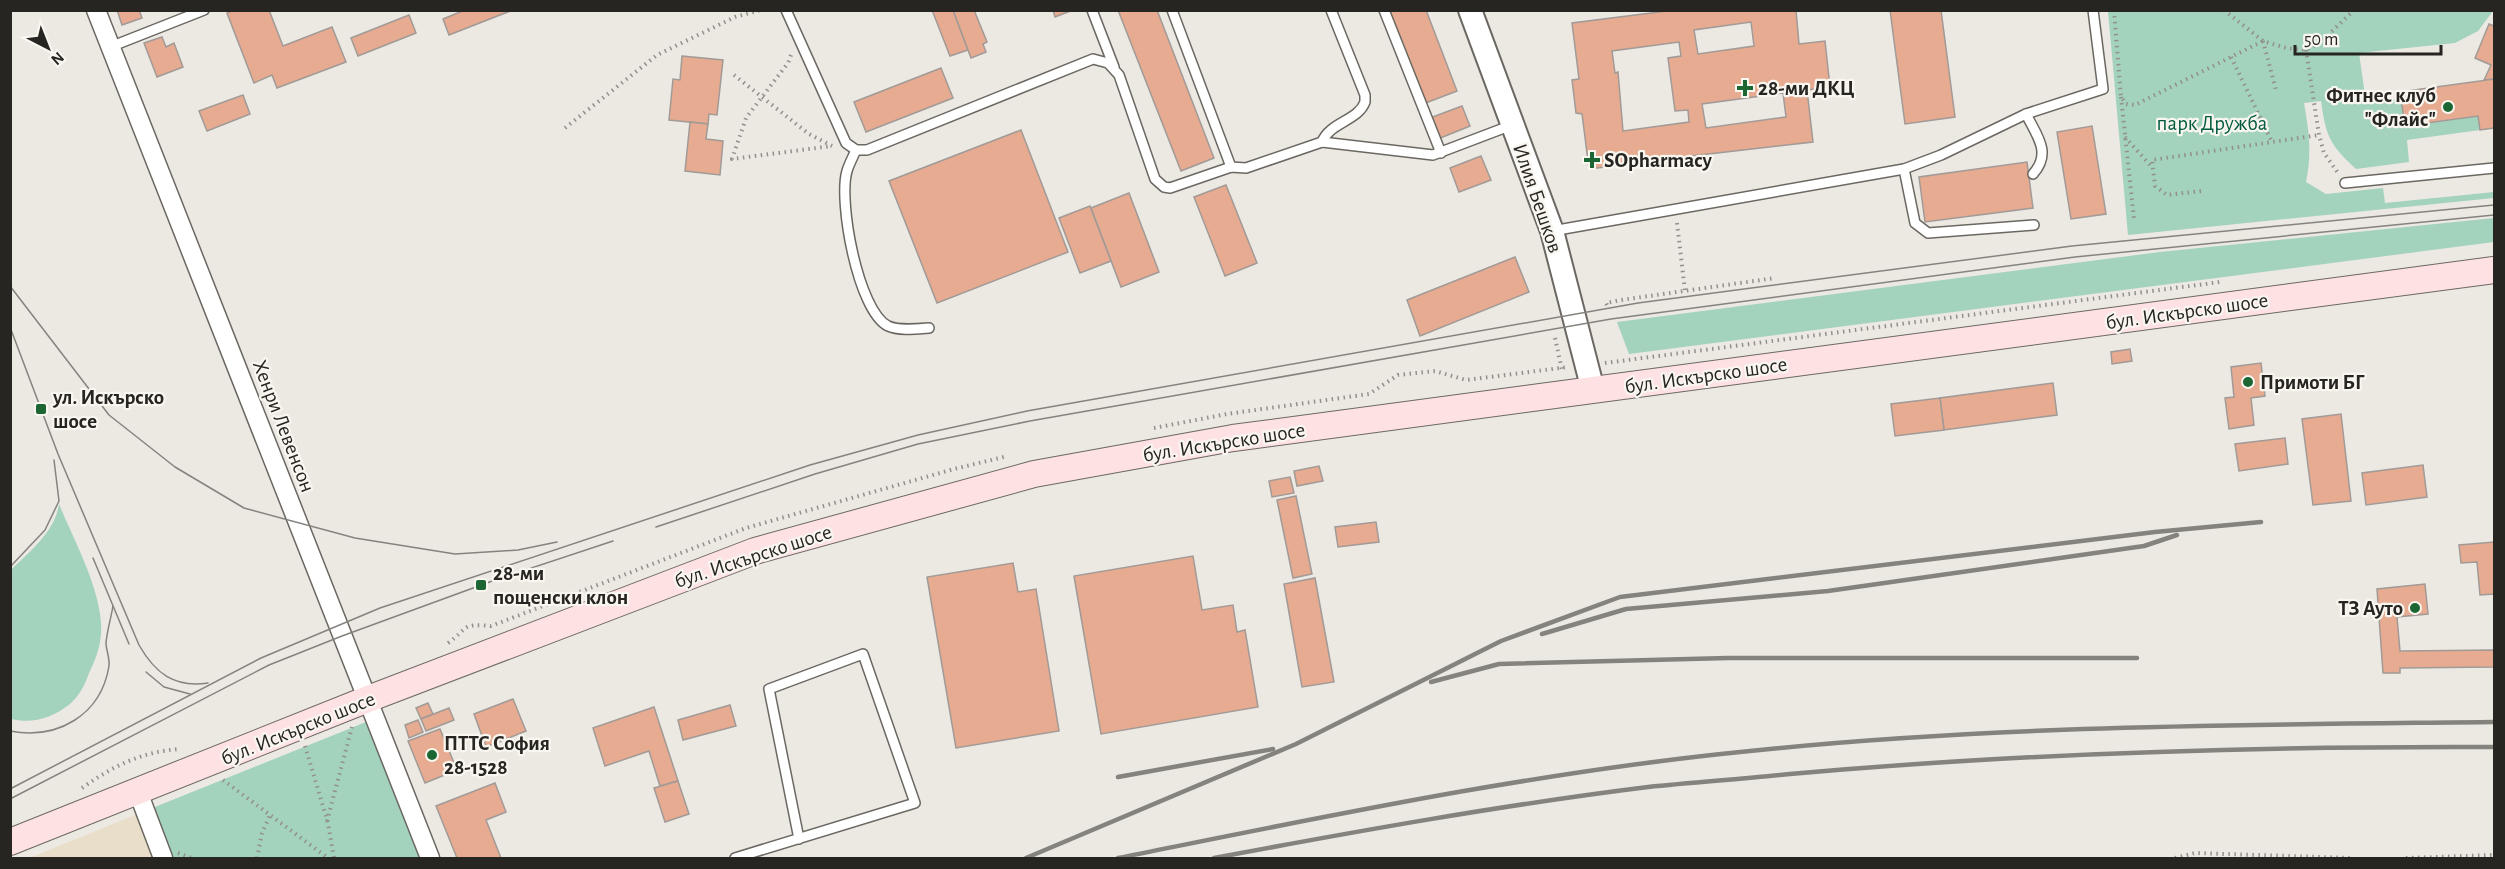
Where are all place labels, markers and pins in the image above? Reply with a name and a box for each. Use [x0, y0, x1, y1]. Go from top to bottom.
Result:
place label: 28-ми ДКЦ [1758, 78, 1855, 99]
marker: 28-ми ДКЦ [1736, 79, 1754, 97]
place label: Фитнес клуб "Флайс" [2326, 85, 2436, 130]
marker: Фитнес клуб "Флайс" [2441, 100, 2455, 114]
place label: SOpharmacy [1604, 150, 1712, 171]
marker: SOpharmacy [1585, 153, 1599, 167]
place label: Примоти БГ [2260, 372, 2365, 393]
marker: Примоти БГ [2241, 375, 2255, 389]
place label: ул. Искърско шосе [52, 387, 164, 432]
marker: ул. Искърско шосе [34, 402, 48, 416]
place label: 28-ми пощенски клон [493, 563, 628, 608]
marker: 28-ми пощенски клон [474, 578, 488, 592]
place label: ТЗ Ауто [2338, 598, 2403, 619]
marker: ТЗ Ауто [2408, 601, 2422, 615]
place label: ПТТС София 28-1528 [444, 733, 550, 778]
marker: ПТТС София 28-1528 [425, 748, 439, 762]

